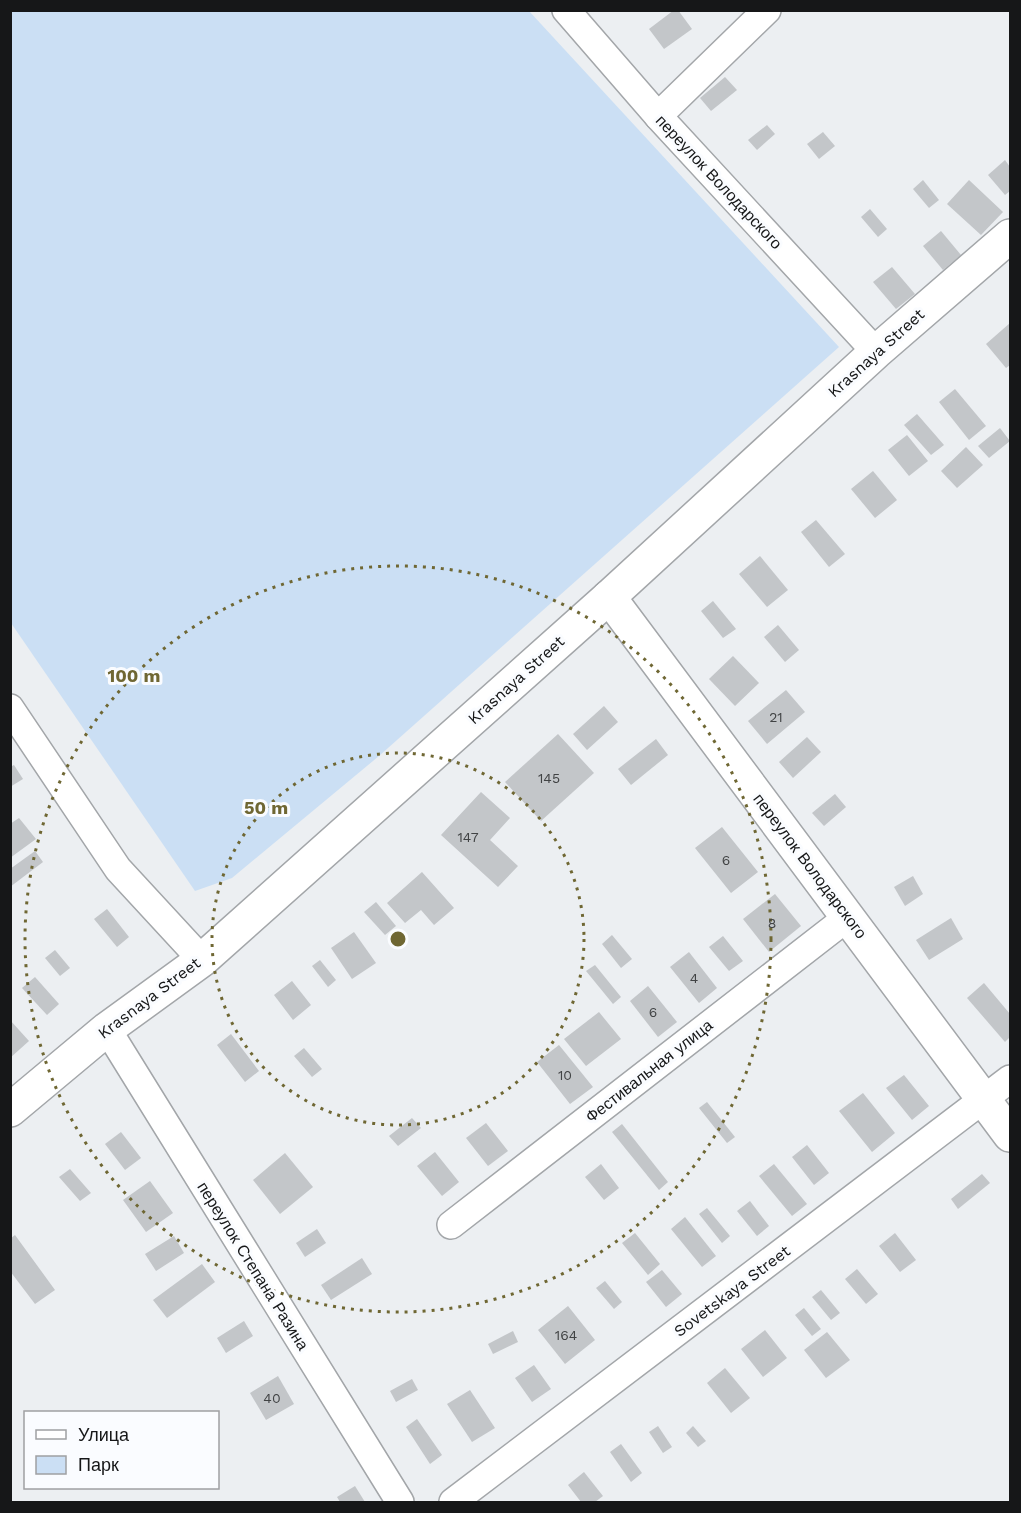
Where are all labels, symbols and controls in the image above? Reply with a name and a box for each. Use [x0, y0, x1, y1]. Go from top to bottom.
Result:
street label: переулок Володарского [652, 111, 786, 253]
street label: Krasnaya Street [824, 305, 928, 401]
street label: Krasnaya Street [464, 632, 568, 728]
text: 100 m [107, 665, 161, 686]
house number: 21 [769, 709, 783, 725]
house number: 145 [538, 770, 560, 786]
street label: переулок Володарского [749, 790, 871, 942]
text: 50 m [244, 797, 288, 818]
house number: 147 [457, 829, 479, 845]
house number: 6 [722, 852, 730, 868]
house number: 8 [768, 915, 776, 931]
centre of rings [388, 929, 408, 949]
street label: Krasnaya Street [94, 953, 204, 1043]
house number: 4 [690, 970, 698, 986]
house number: 6 [649, 1004, 657, 1020]
street label: Фестивальная улица [582, 1015, 716, 1127]
house number: 10 [558, 1067, 572, 1083]
street label: переулок Степана Разина [193, 1178, 313, 1354]
street label: Sovetskaya Street [670, 1241, 794, 1341]
house number: 164 [555, 1327, 577, 1343]
house number: 40 [263, 1390, 281, 1406]
legend [24, 1411, 219, 1489]
text: Улица [78, 1424, 130, 1445]
text: Парк [78, 1454, 119, 1475]

